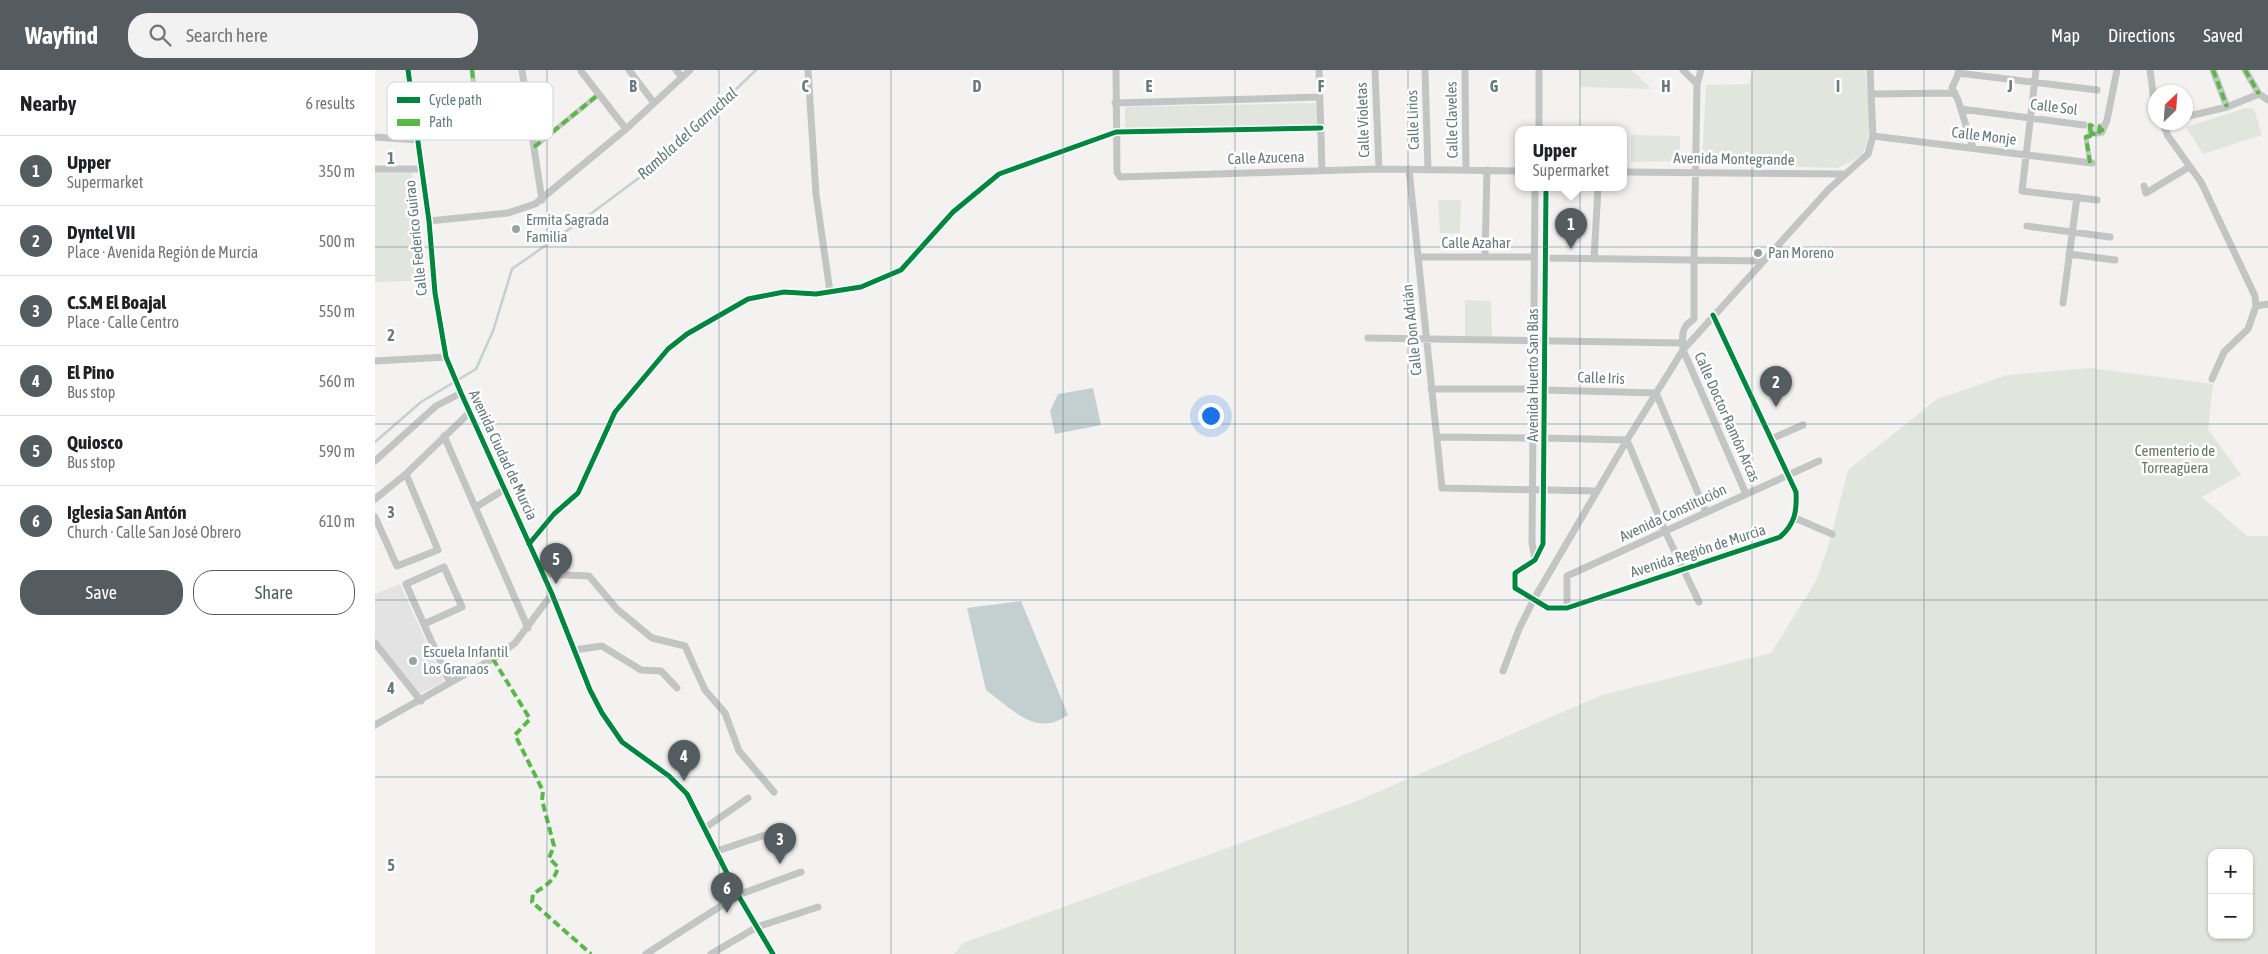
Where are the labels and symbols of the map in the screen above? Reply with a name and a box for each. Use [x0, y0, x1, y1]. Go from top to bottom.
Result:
text: B [629, 77, 637, 95]
text: C [801, 77, 809, 95]
text: D [973, 77, 982, 95]
text: E [1146, 77, 1153, 95]
text: F [1318, 77, 1325, 95]
text: G [1490, 77, 1499, 95]
text: H [1661, 77, 1671, 95]
text: I [1836, 77, 1840, 95]
text: J [2006, 77, 2013, 95]
street label: Calle Claveles [1442, 81, 1461, 159]
legend [387, 82, 553, 140]
street label: Calle Violetas [1353, 82, 1372, 158]
water label: Rambla del Garruchal [633, 84, 741, 182]
north arrow [2148, 85, 2193, 130]
street label: Calle Lirios [1403, 90, 1422, 150]
text: Cycle path [429, 92, 482, 108]
street label: Calle Sol [2029, 95, 2079, 118]
text: Path [429, 114, 453, 130]
street label: Calle Monje [1951, 123, 2018, 148]
street label: Calle Azucena [1227, 148, 1305, 167]
text: 1 [387, 149, 395, 167]
street label: Avenida Montegrande [1673, 149, 1795, 168]
street label: Calle Federico Guirao [401, 179, 430, 297]
pin: 1 [1555, 208, 1587, 249]
place label: Ermita Sagrada Familia [526, 211, 609, 245]
marker: Ermita Sagrada Familia [510, 223, 522, 235]
street label: Calle Azahar [1442, 234, 1511, 251]
place label: Pan Moreno [1768, 244, 1834, 261]
marker: Pan Moreno [1752, 247, 1764, 259]
street label: Calle Don Adrián [1398, 284, 1425, 377]
street label: Avenida Huerto San Blas [1524, 308, 1541, 442]
text: 2 [387, 326, 395, 344]
street label: Calle Doctor Ramón Arcas [1691, 349, 1764, 484]
pin: 2 [1760, 366, 1792, 407]
street label: Calle Iris [1577, 368, 1625, 387]
street label: Avenida Ciudad de Murcia [466, 387, 541, 522]
your location [1198, 403, 1224, 429]
park label: Cementerio de Torreagüera [2135, 442, 2215, 476]
street label: Avenida Constitución [1617, 480, 1729, 545]
text: 3 [387, 503, 395, 521]
street label: Avenida Región de Murcia [1628, 521, 1768, 580]
pin: 5 [540, 543, 572, 584]
place label: Escuela Infantil Los Granaos [423, 643, 509, 677]
marker: Escuela Infantil Los Granaos [407, 655, 419, 667]
text: 4 [386, 679, 395, 697]
pin: 4 [668, 740, 700, 781]
pin: 3 [764, 823, 796, 864]
text: 5 [387, 856, 395, 874]
pin: 6 [711, 872, 743, 913]

